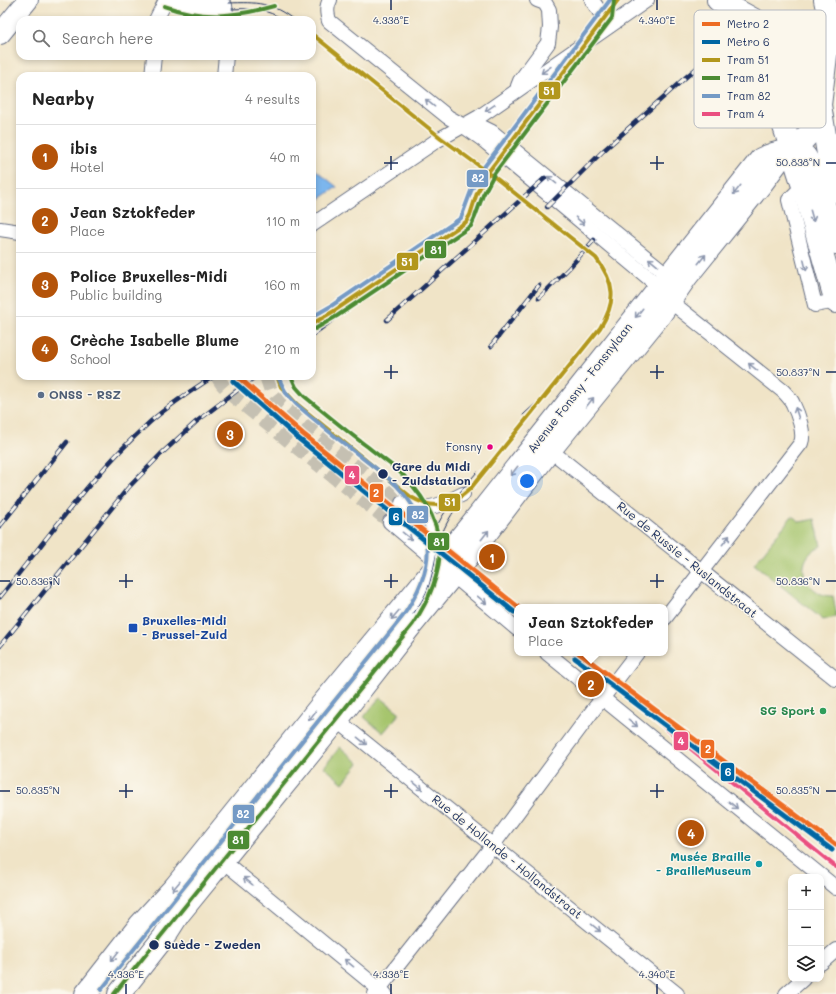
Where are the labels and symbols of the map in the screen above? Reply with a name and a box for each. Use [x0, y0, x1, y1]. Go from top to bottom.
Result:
legend [694, 10, 826, 128]
text: 4.338°E [373, 13, 409, 27]
text: 4.340°E [639, 13, 675, 27]
text: Metro 2 [727, 16, 769, 31]
text: Metro 6 [727, 34, 770, 49]
text: Tram 51 [727, 52, 769, 67]
one-way arrow [541, 66, 552, 74]
text: Tram 81 [727, 70, 769, 85]
line badge: 51 [538, 81, 561, 100]
text: 51 [543, 83, 555, 98]
text: Tram 82 [727, 88, 771, 103]
one-way arrow [425, 98, 436, 107]
one-way arrow [485, 104, 496, 112]
text: Tram 4 [727, 106, 765, 121]
text: 50.838°N [776, 155, 820, 169]
line badge: 82 [466, 169, 489, 188]
text: 82 [472, 170, 484, 185]
one-way arrow [546, 176, 557, 185]
one-way arrow [733, 184, 741, 195]
one-way arrow [809, 209, 816, 222]
one-way arrow [574, 216, 585, 225]
line badge: 81 [424, 240, 447, 259]
text: 81 [430, 242, 442, 257]
line badge: 51 [396, 252, 419, 271]
one-way arrow [697, 253, 706, 264]
text: 51 [401, 254, 413, 269]
one-way arrow [647, 258, 658, 267]
one-way arrow [802, 258, 809, 271]
one-way arrow [634, 307, 643, 318]
street label: Avenue Fonsny - Fonsnylaan [523, 319, 635, 456]
one-way arrow [747, 362, 758, 371]
text: 50.837°N [776, 365, 820, 379]
place label: ONSS - RSZ [49, 386, 121, 402]
marker: ONSS - RSZ [36, 390, 46, 400]
one-way arrow [585, 397, 594, 407]
one-way arrow [793, 407, 800, 420]
pin: 3 [217, 419, 243, 449]
place label: Fonsny [446, 439, 482, 454]
marker: Fonsny [485, 442, 495, 452]
place label: Gare du Midi - Zuidstation [392, 458, 471, 488]
line badge: 4 [344, 465, 360, 485]
one-way arrow [509, 466, 518, 476]
text: 4 [349, 467, 356, 482]
marker: Gare du Midi - Zuidstation [376, 467, 390, 481]
your location [517, 471, 537, 491]
line badge: 2 [369, 483, 384, 503]
text: 2 [373, 485, 379, 500]
line badge: 51 [438, 493, 461, 512]
text: 51 [444, 494, 456, 509]
street label: Rue de Russie - Ruslandstraat [614, 498, 761, 621]
line badge: 82 [406, 505, 429, 524]
line badge: 6 [388, 507, 403, 526]
text: 82 [412, 507, 424, 522]
text: 6 [393, 509, 400, 524]
one-way arrow [481, 529, 490, 540]
one-way arrow [401, 532, 412, 541]
line badge: 81 [427, 532, 450, 551]
text: 81 [433, 534, 445, 549]
one-way arrow [721, 535, 730, 546]
pin: 1 [479, 542, 505, 572]
text: 50.836°N [16, 574, 60, 588]
text: 50.836°N [776, 574, 820, 588]
one-way arrow [477, 596, 488, 605]
one-way arrow [390, 610, 399, 621]
place label: Bruxelles-Midi - Brussel-Zuid [142, 612, 228, 642]
marker: Bruxelles-Midi - Brussel-Zuid [127, 622, 139, 634]
pin: 2 [578, 669, 604, 699]
place label: SG Sport [760, 702, 815, 718]
marker: SG Sport [818, 706, 828, 716]
one-way arrow [308, 711, 317, 722]
one-way arrow [627, 718, 638, 727]
line badge: 4 [673, 731, 689, 751]
text: 4 [678, 733, 685, 748]
one-way arrow [357, 736, 368, 745]
line badge: 2 [700, 739, 715, 759]
text: 2 [705, 741, 711, 756]
line badge: 6 [720, 762, 735, 782]
text: 6 [725, 764, 732, 779]
one-way arrow [413, 781, 424, 790]
text: 50.835°N [16, 783, 60, 797]
text: 50.835°N [776, 783, 820, 797]
street label: Rue de Hollande - Hollandstraat [429, 791, 586, 922]
one-way arrow [728, 800, 739, 809]
line badge: 82 [232, 804, 255, 824]
text: 82 [237, 806, 249, 821]
pin: 4 [678, 818, 704, 848]
line badge: 81 [227, 830, 250, 850]
text: 81 [232, 832, 244, 847]
place label: Musée Braille - BrailleMuseum [656, 848, 751, 878]
marker: Musée Braille - BrailleMuseum [754, 859, 764, 869]
one-way arrow [243, 877, 254, 886]
one-way arrow [172, 880, 181, 891]
one-way arrow [590, 924, 601, 933]
place label: Suède - Zweden [164, 936, 261, 952]
marker: Suède - Zweden [147, 938, 161, 952]
one-way arrow [111, 950, 120, 961]
one-way arrow [344, 959, 355, 968]
text: 4.336°E [108, 967, 144, 981]
text: 4.338°E [373, 967, 409, 981]
text: 4.340°E [639, 967, 675, 981]

